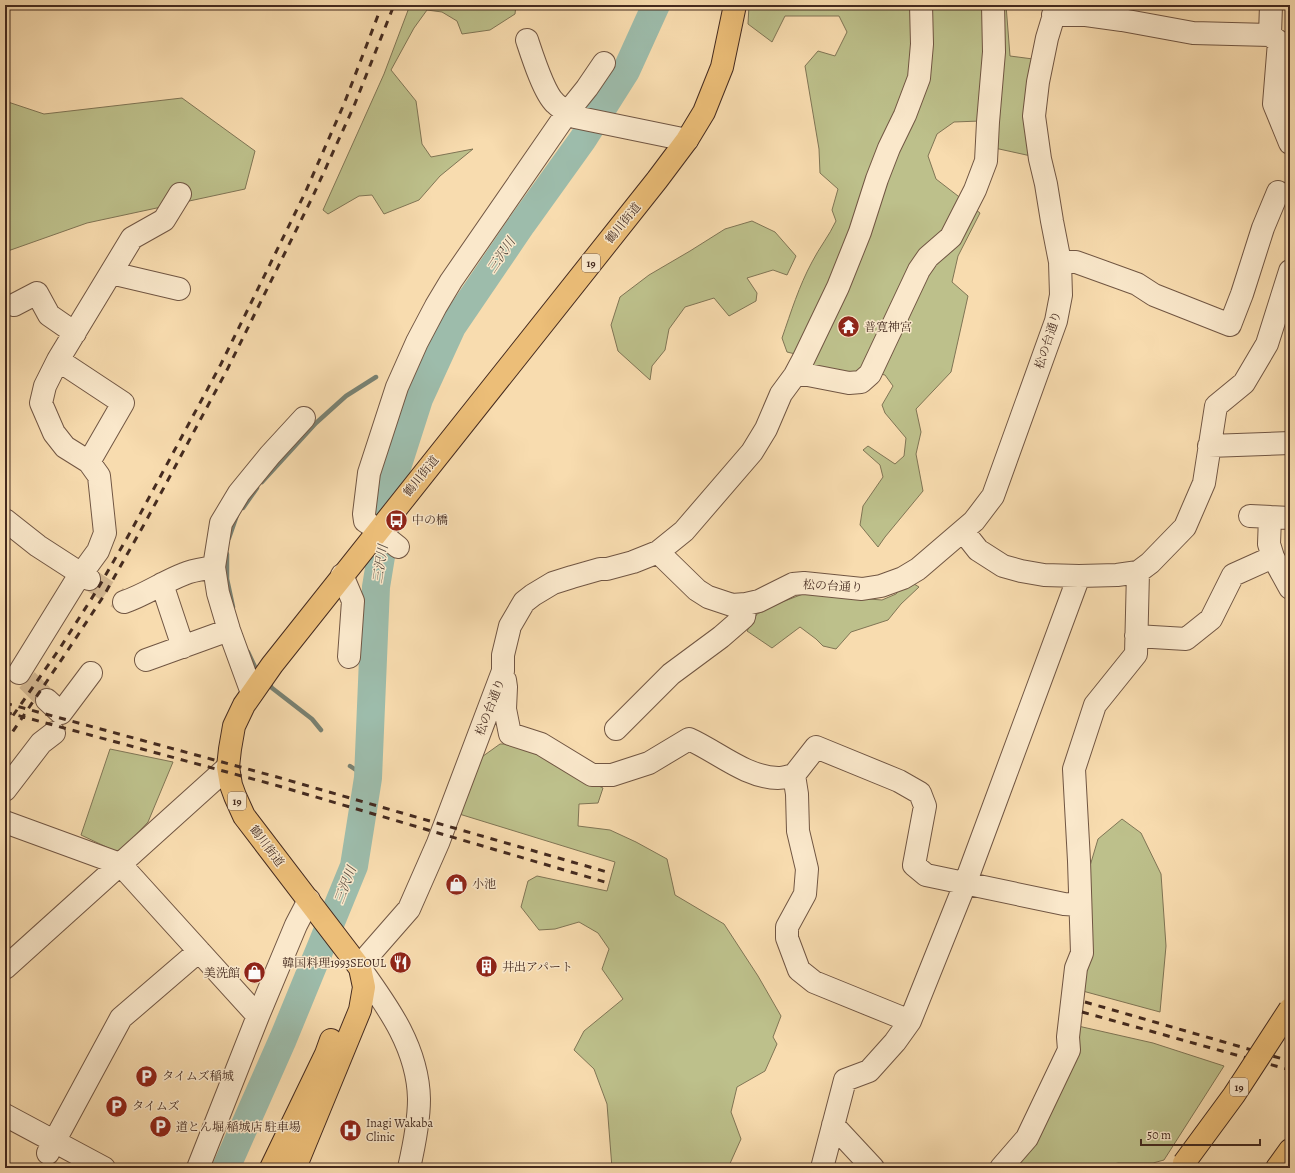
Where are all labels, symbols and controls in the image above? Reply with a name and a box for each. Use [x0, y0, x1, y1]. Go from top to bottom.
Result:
street label: 鶴川街道 [602, 199, 644, 247]
water label: 三沢川 [483, 232, 520, 276]
road number: 19 [582, 254, 600, 272]
street label: 松の台通り [1031, 309, 1065, 371]
temple icon: 普寛神宮 [836, 314, 862, 340]
place label: 普寛神宮 [864, 319, 912, 335]
street label: 鶴川街道 [400, 452, 442, 500]
bus stop icon: 中の橋 [383, 507, 409, 533]
place label: 中の橋 [412, 512, 448, 528]
water label: 三沢川 [369, 541, 392, 585]
street label: 松の台通り [803, 576, 863, 596]
street label: 松の台通り [472, 676, 508, 738]
road number: 19 [228, 792, 246, 810]
street label: 鶴川街道 [246, 822, 288, 870]
water label: 三沢川 [330, 862, 361, 906]
shop icon: 小池 [443, 871, 469, 897]
place label: 小池 [472, 876, 496, 892]
restaurant icon: 韓国料理1993SEOUL [388, 950, 414, 976]
building icon: 井出アパート [474, 954, 500, 980]
place label: 韓国料理1993SEOUL [282, 955, 387, 971]
place label: 井出アパート [502, 959, 573, 975]
shop icon: 美洗館 [242, 960, 268, 986]
place label: 美洗館 [204, 965, 240, 981]
parking icon: タイムズ稲城 [134, 1063, 160, 1089]
place label: タイムズ稲城 [162, 1068, 234, 1084]
road number: 19 [1230, 1078, 1248, 1096]
parking icon: タイムズ [103, 1093, 129, 1119]
place label: タイムズ [132, 1098, 180, 1114]
parking icon: 道とん堀 稲城店 駐車場 [148, 1114, 174, 1140]
place label: Inagi Wakaba Clinic [366, 1115, 433, 1145]
hospital icon: Inagi Wakaba Clinic [338, 1117, 364, 1143]
place label: 道とん堀 稲城店 駐車場 [176, 1119, 301, 1135]
scale bar [1141, 1121, 1260, 1147]
text: 50 m [1147, 1127, 1171, 1143]

